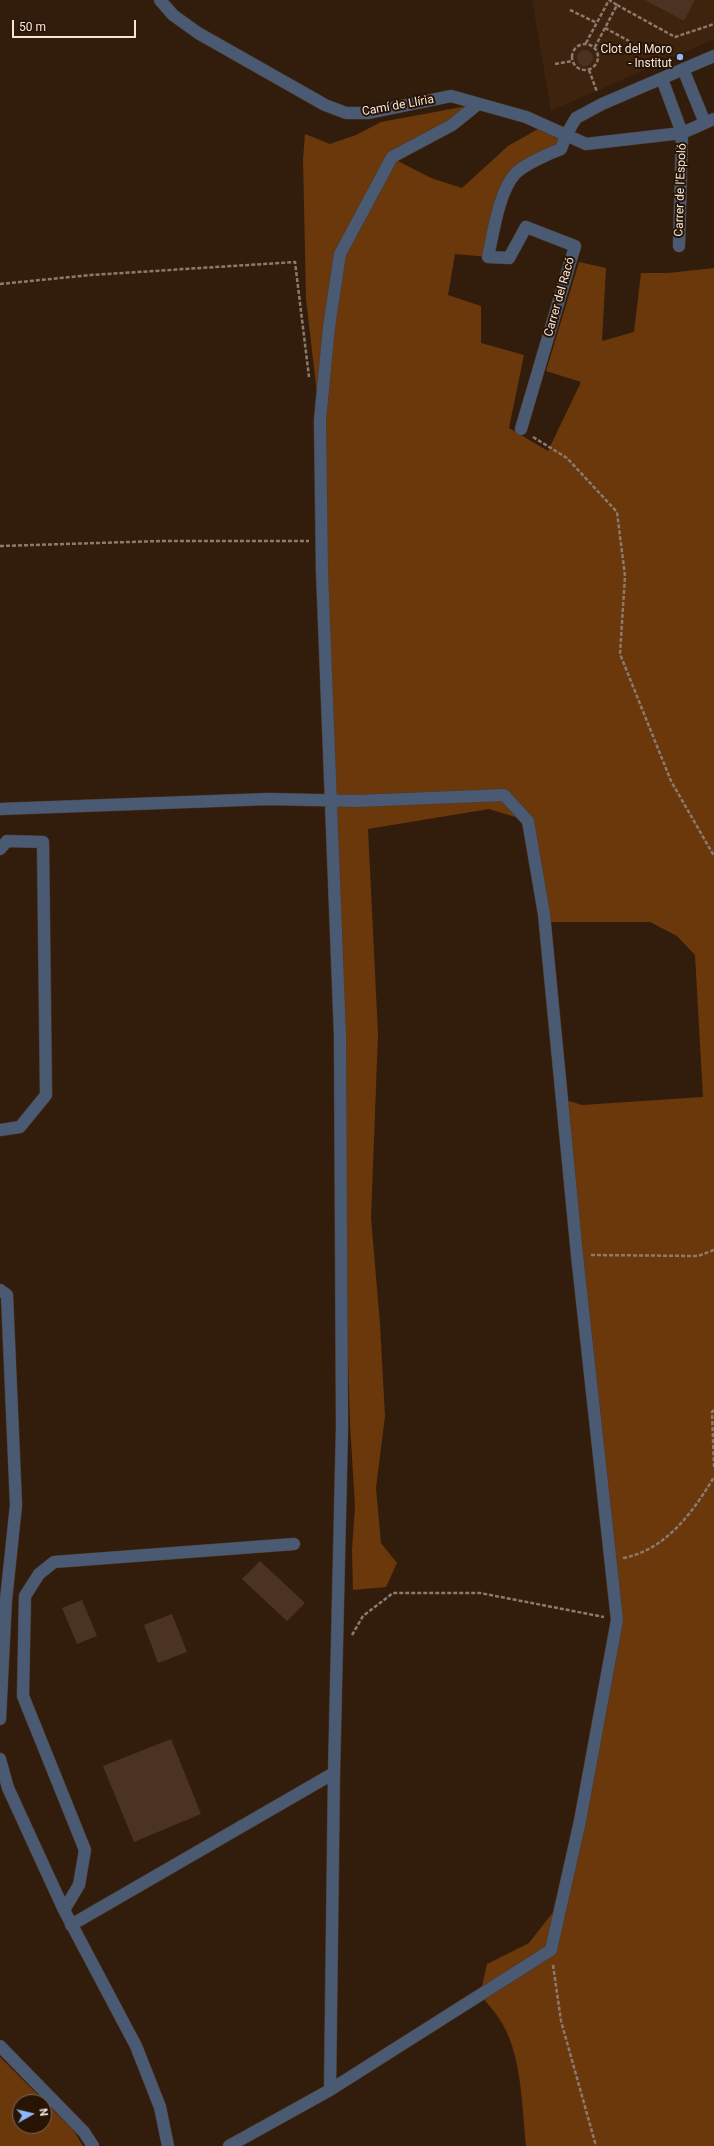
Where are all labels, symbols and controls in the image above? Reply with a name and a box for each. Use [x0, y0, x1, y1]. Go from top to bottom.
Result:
scale bar [14, 12, 138, 38]
text: 50 m [19, 20, 46, 34]
place label: Clot del Moro - Institut [600, 43, 672, 71]
marker: Clot del Moro - Institut [675, 52, 685, 62]
street label: Camí de Llíria [361, 93, 435, 119]
street label: Carrer de l'Espoló [672, 143, 690, 237]
street label: Carrer del Racó [542, 256, 578, 338]
north arrow [12, 2094, 52, 2134]
text: N [36, 2108, 50, 2117]

